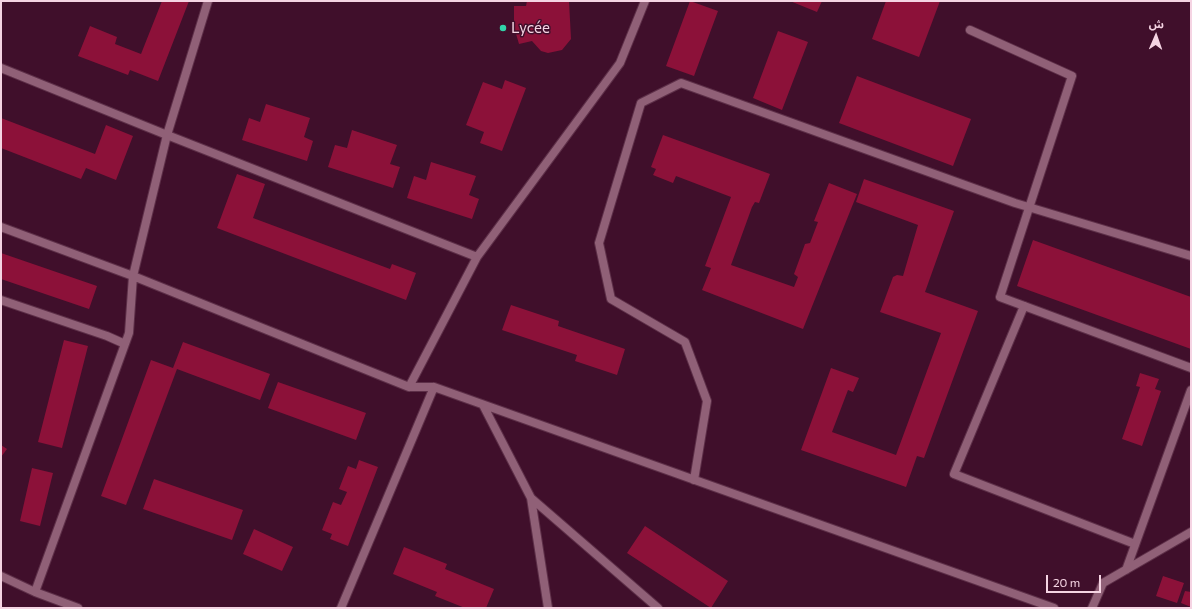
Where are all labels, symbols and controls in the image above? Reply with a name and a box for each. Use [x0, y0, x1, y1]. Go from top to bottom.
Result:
north arrow [1136, 16, 1176, 56]
text: ش [1149, 17, 1164, 30]
place label: Lycée [511, 19, 550, 37]
marker: Lycée [498, 23, 508, 33]
scale bar [1048, 567, 1103, 593]
text: 20 m [1053, 575, 1080, 589]

